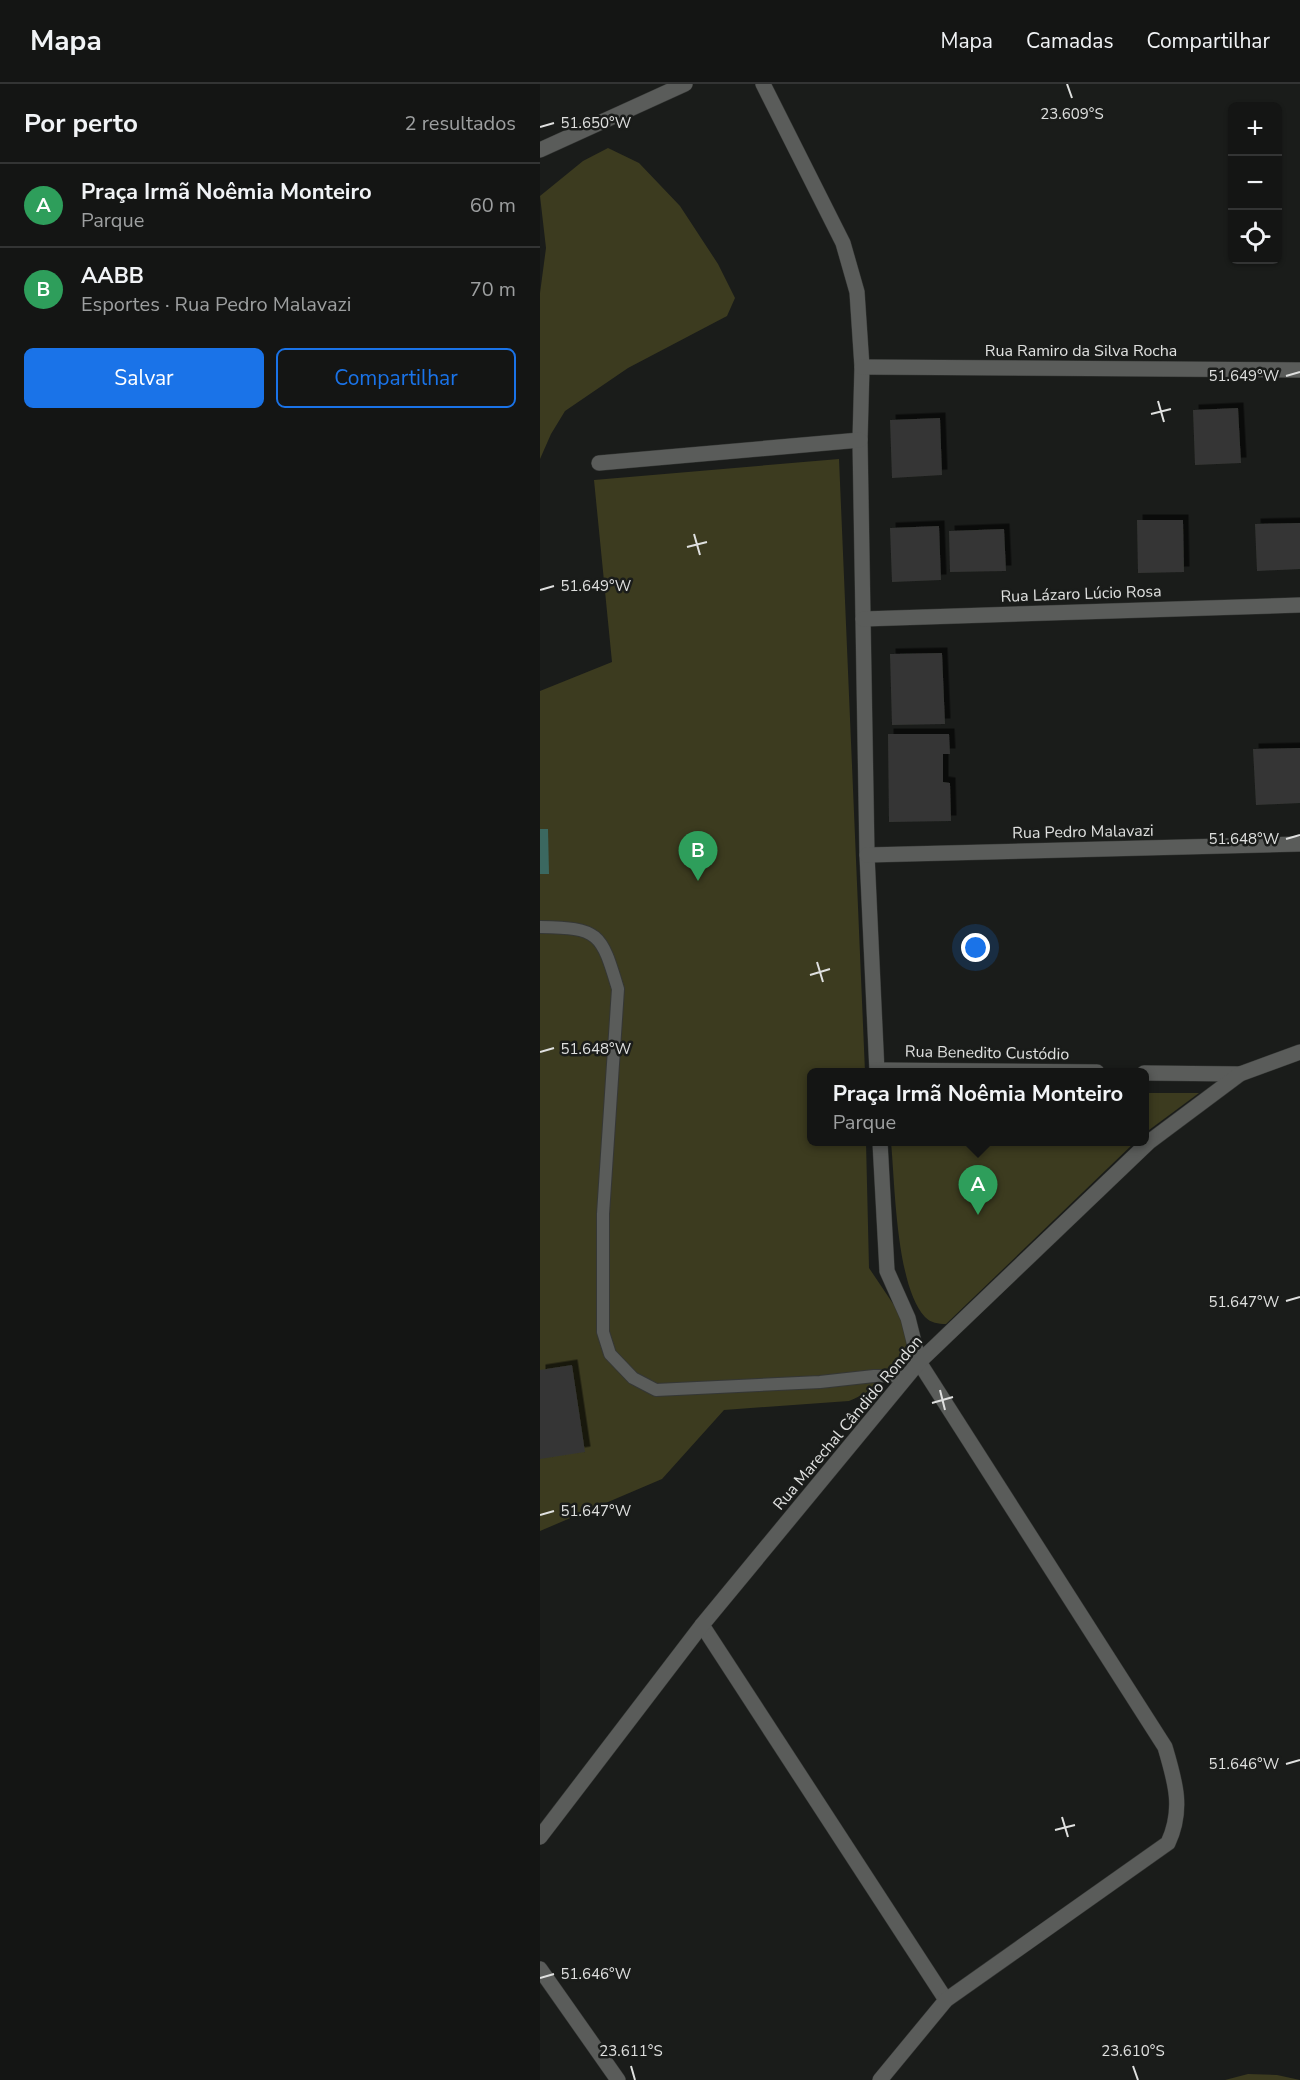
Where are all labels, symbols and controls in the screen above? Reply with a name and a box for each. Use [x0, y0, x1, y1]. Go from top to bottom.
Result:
text: Mapa [30, 22, 102, 60]
text: Mapa [941, 27, 993, 55]
text: Camadas [1026, 27, 1113, 55]
text: Compartilhar [1146, 27, 1270, 55]
map controls [1228, 102, 1282, 264]
button: + [1228, 102, 1282, 156]
text: 23.609°S [1040, 104, 1104, 124]
text: Por perto [24, 106, 138, 141]
text: 2 resultados [405, 110, 516, 137]
text: 51.650°W [561, 113, 632, 133]
button: − [1228, 156, 1282, 210]
text: Praça Irmã Noêmia Monteiro [81, 177, 372, 207]
text: A [36, 192, 51, 219]
text: 60 m [470, 192, 516, 219]
text: Parque [81, 207, 144, 234]
button: locate [1228, 210, 1282, 264]
text: AABB [81, 261, 144, 291]
text: B [37, 276, 50, 303]
text: 70 m [470, 276, 516, 303]
text: Esportes · Rua Pedro Malavazi [81, 291, 351, 318]
street label: Rua Ramiro da Silva Rocha [985, 340, 1177, 362]
button: Salvar [24, 348, 264, 408]
button: Compartilhar [276, 348, 516, 408]
text: 51.649°W [1209, 366, 1280, 386]
text: 51.649°W [561, 576, 632, 596]
street label: Rua Lázaro Lúcio Rosa [1000, 580, 1162, 608]
street label: Rua Pedro Malavazi [1012, 820, 1154, 844]
text: 51.648°W [1209, 829, 1280, 849]
pin: B [678, 832, 718, 881]
your location [961, 933, 990, 962]
text: 51.648°W [561, 1039, 632, 1059]
street label: Rua Benedito Custódio [905, 1041, 1069, 1065]
popup [807, 1068, 1149, 1146]
text: Praça Irmã Noêmia Monteiro [833, 1079, 1123, 1109]
text: Parque [833, 1109, 896, 1136]
pin: A [958, 1166, 998, 1215]
text: 51.647°W [1209, 1292, 1280, 1312]
street label: Rua Marechal Cândido Rondon [768, 1331, 928, 1515]
text: 51.647°W [561, 1501, 632, 1521]
text: 51.646°W [1209, 1754, 1280, 1774]
text: 51.646°W [561, 1964, 632, 1984]
text: 23.611°S [599, 2041, 663, 2061]
text: 23.610°S [1101, 2041, 1165, 2061]

